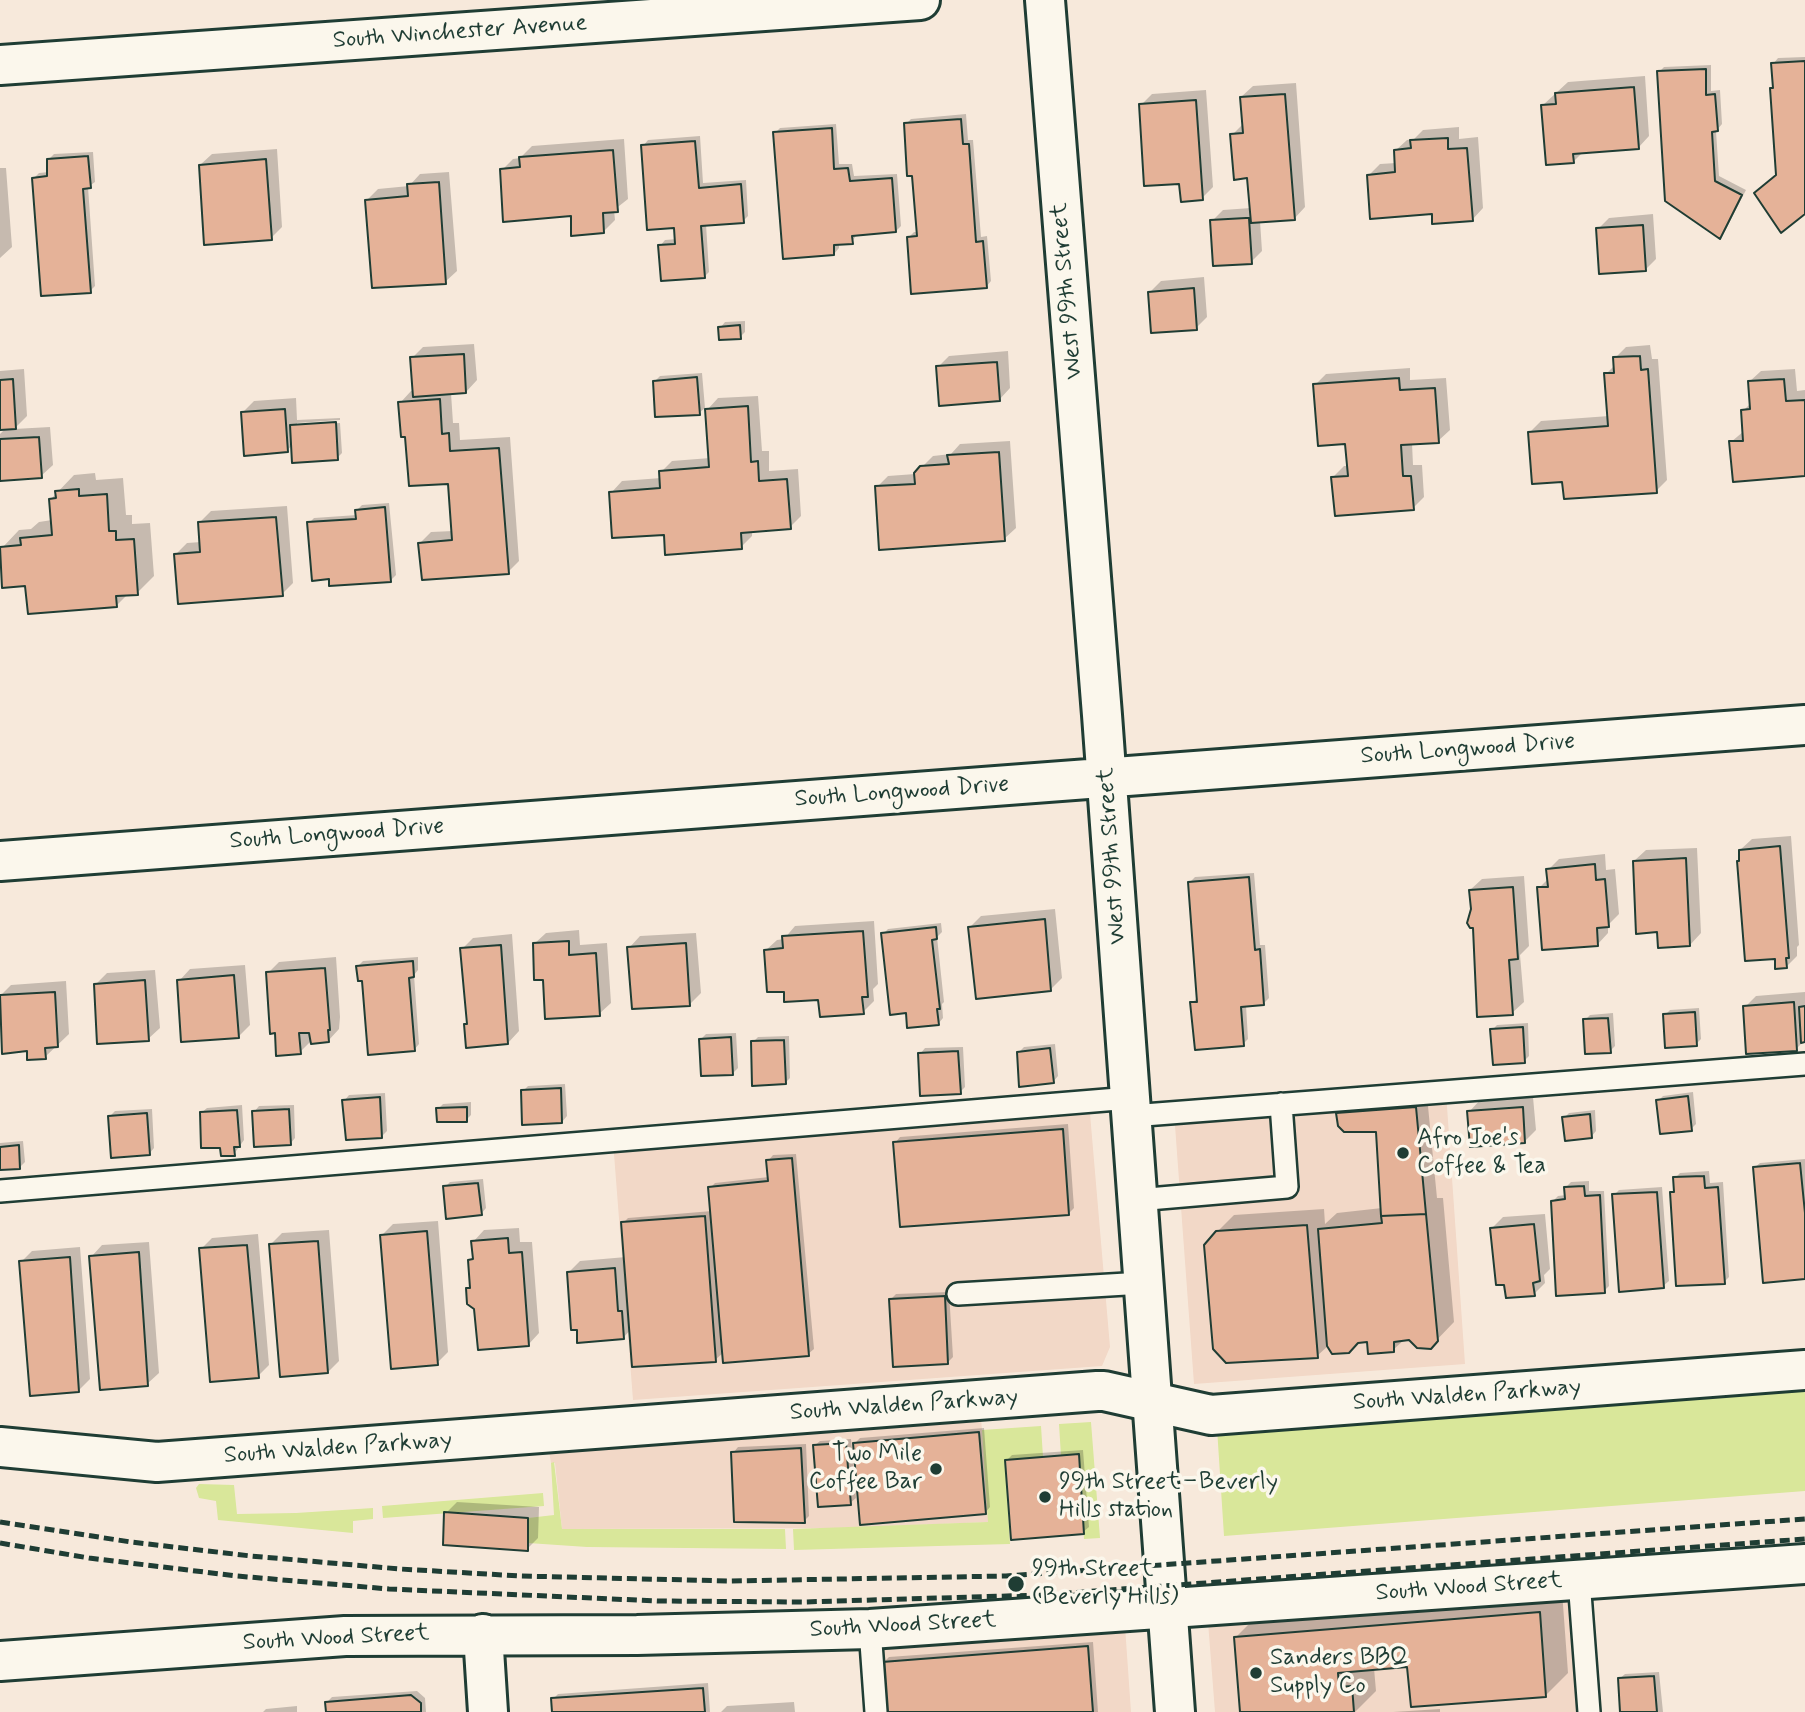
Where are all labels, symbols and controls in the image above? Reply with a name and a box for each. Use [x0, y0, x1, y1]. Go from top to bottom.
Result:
street label: South Winchester Avenue [332, 10, 588, 56]
street label: West 99th Street [1046, 201, 1090, 381]
street label: South Longwood Drive [1360, 728, 1576, 772]
street label: West 99th Street [1092, 767, 1134, 945]
street label: South Longwood Drive [794, 771, 1010, 815]
street label: South Longwood Drive [229, 813, 445, 857]
place label: Afro Joe's Coffee & Tea [1417, 1125, 1546, 1181]
marker: Afro Joe's Coffee & Tea [1395, 1145, 1411, 1161]
street label: South Walden Parkway [1352, 1374, 1582, 1418]
street label: South Walden Parkway [789, 1384, 1019, 1428]
street label: South Walden Parkway [223, 1427, 453, 1471]
place label: Two Mile Coffee Bar [809, 1441, 922, 1497]
marker: Two Mile Coffee Bar [928, 1461, 944, 1477]
place label: 99th Street–Beverly Hills station [1059, 1469, 1278, 1525]
marker: 99th Street–Beverly Hills station [1037, 1489, 1053, 1505]
place label: 99th Street (Beverly Hills) [1032, 1556, 1179, 1612]
street label: South Wood Street [1375, 1567, 1563, 1609]
marker: 99th Street (Beverly Hills) [1006, 1574, 1026, 1594]
street label: South Wood Street [809, 1607, 997, 1645]
street label: South Wood Street [242, 1620, 430, 1658]
place label: Sanders BBQ Supply Co [1270, 1645, 1409, 1701]
marker: Sanders BBQ Supply Co [1248, 1665, 1264, 1681]

